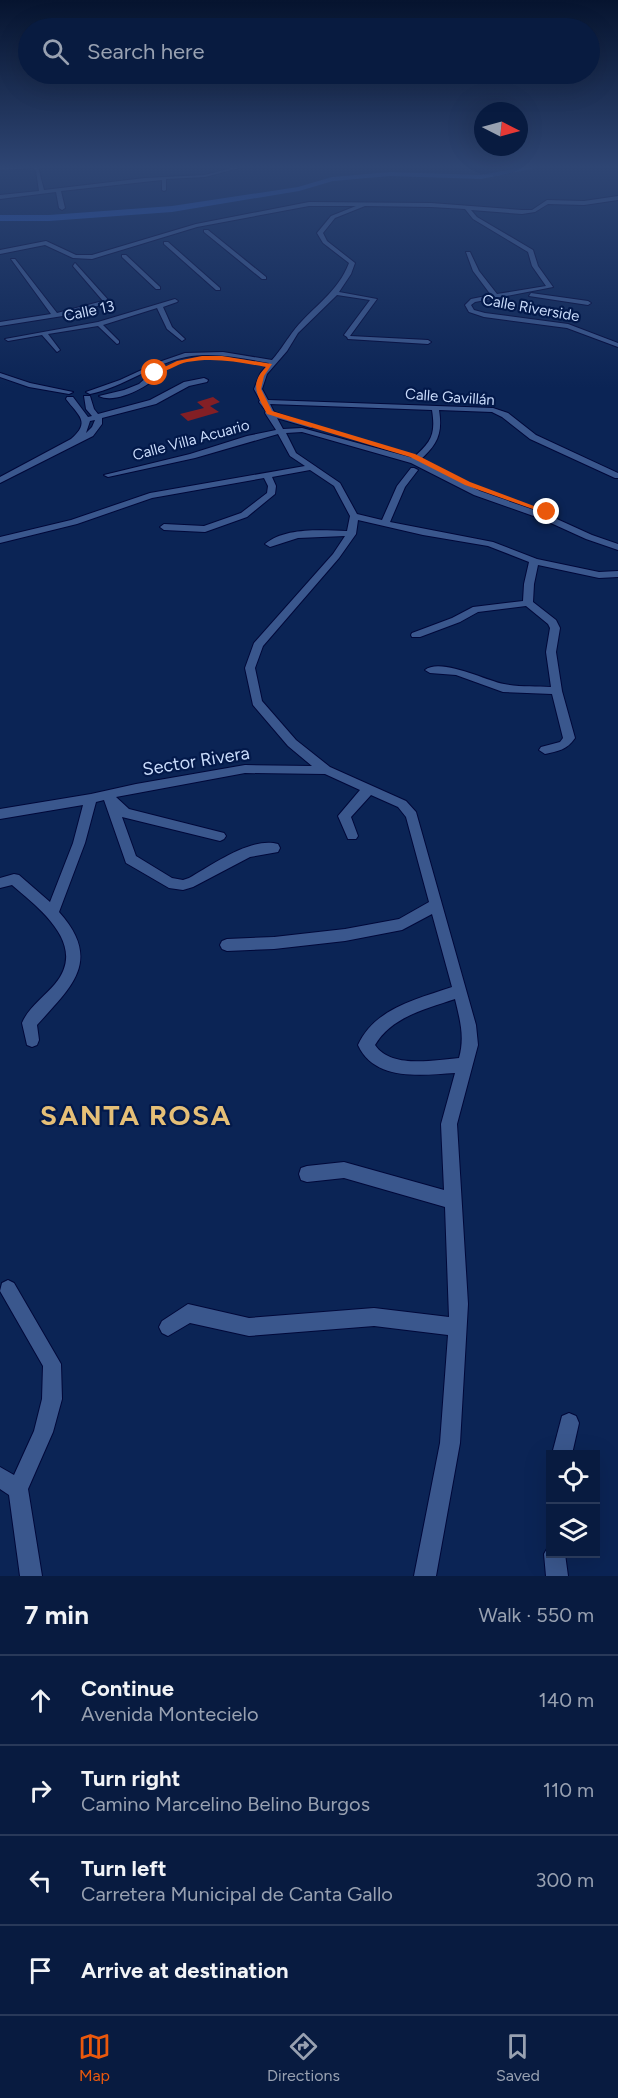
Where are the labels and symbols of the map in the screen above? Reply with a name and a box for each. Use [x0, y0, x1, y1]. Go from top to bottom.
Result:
north arrow [474, 102, 528, 156]
street label: Calle Riverside [481, 291, 581, 325]
street label: Calle 13 [62, 297, 116, 325]
route start [141, 359, 167, 385]
street label: Calle Gavillán [405, 385, 495, 409]
street label: Calle Villa Acuario [131, 416, 252, 464]
route end [533, 498, 559, 524]
street label: Sector Rivera [141, 742, 251, 780]
district label: SANTA ROSA [40, 1098, 232, 1132]

